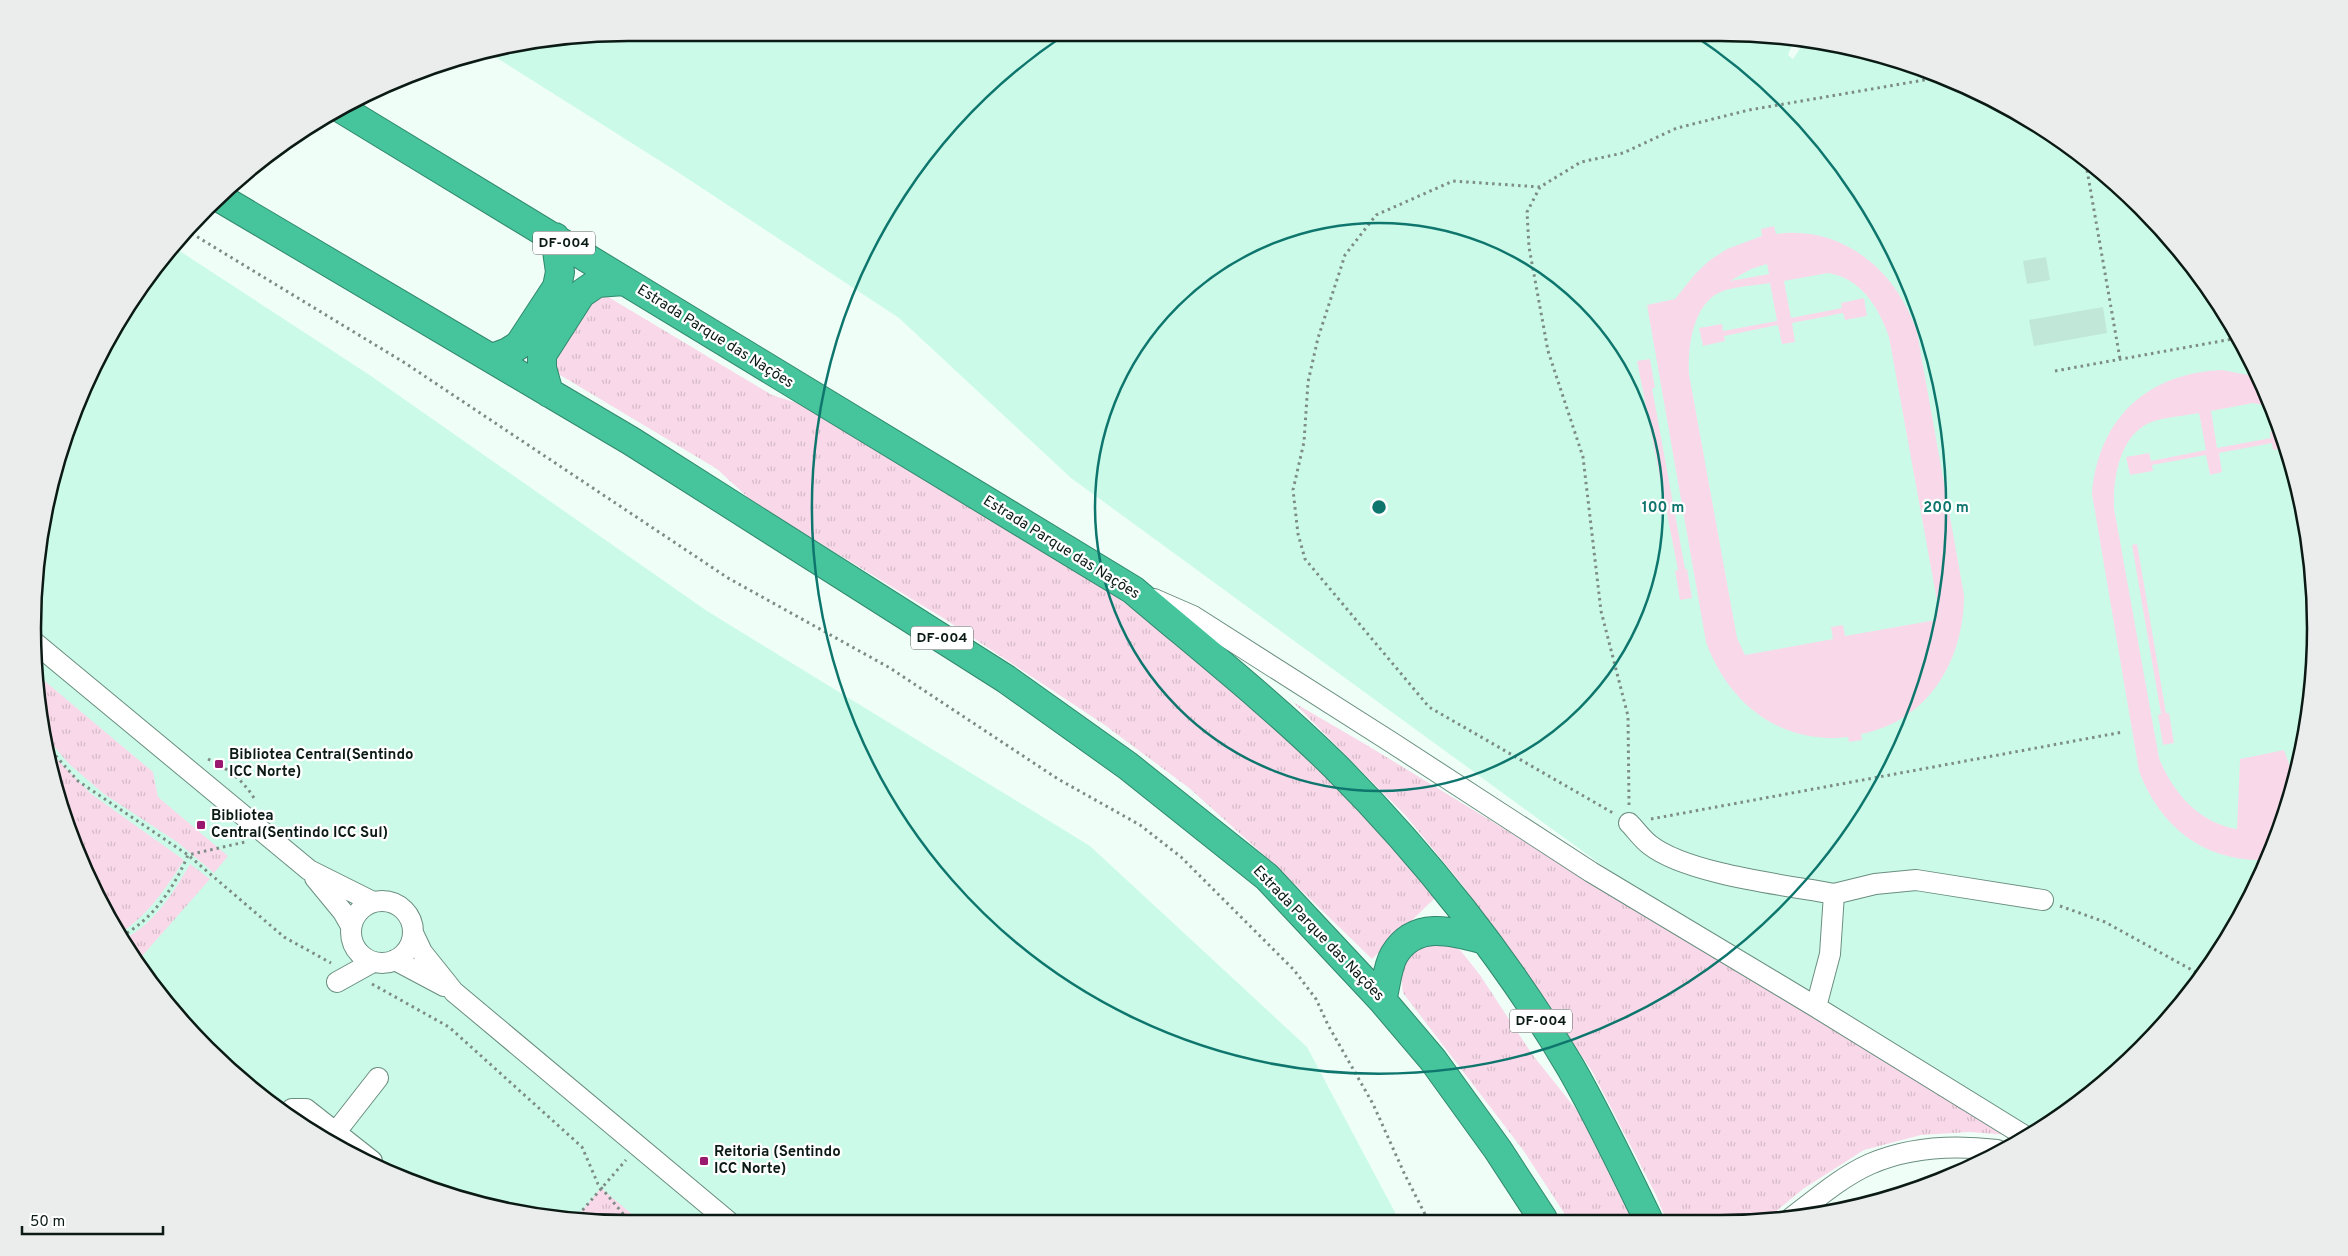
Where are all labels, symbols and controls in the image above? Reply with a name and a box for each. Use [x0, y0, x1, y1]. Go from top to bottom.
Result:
road number: DF-004 [533, 232, 595, 254]
street label: Estrada Parque das Nações [633, 281, 797, 393]
street label: Estrada Parque das Nações [979, 492, 1143, 604]
centre of rings [1370, 498, 1388, 516]
text: 100 m [1642, 499, 1684, 518]
text: 200 m [1923, 499, 1969, 518]
road number: DF-004 [911, 626, 973, 650]
place label: Bibliotea Central(Sentindo ICC Norte) [229, 746, 414, 782]
marker: Bibliotea Central(Sentindo ICC Norte) [213, 758, 225, 770]
place label: Bibliotea Central(Sentindo ICC Sul) [211, 807, 388, 843]
marker: Bibliotea Central(Sentindo ICC Sul) [195, 819, 207, 831]
street label: Estrada Parque das Nações [1248, 862, 1388, 1006]
road number: DF-004 [1510, 1009, 1572, 1032]
place label: Reitoria (Sentindo ICC Norte) [714, 1143, 841, 1179]
marker: Reitoria (Sentindo ICC Norte) [698, 1155, 710, 1167]
scale bar [22, 1204, 164, 1236]
text: 50 m [30, 1213, 65, 1232]

